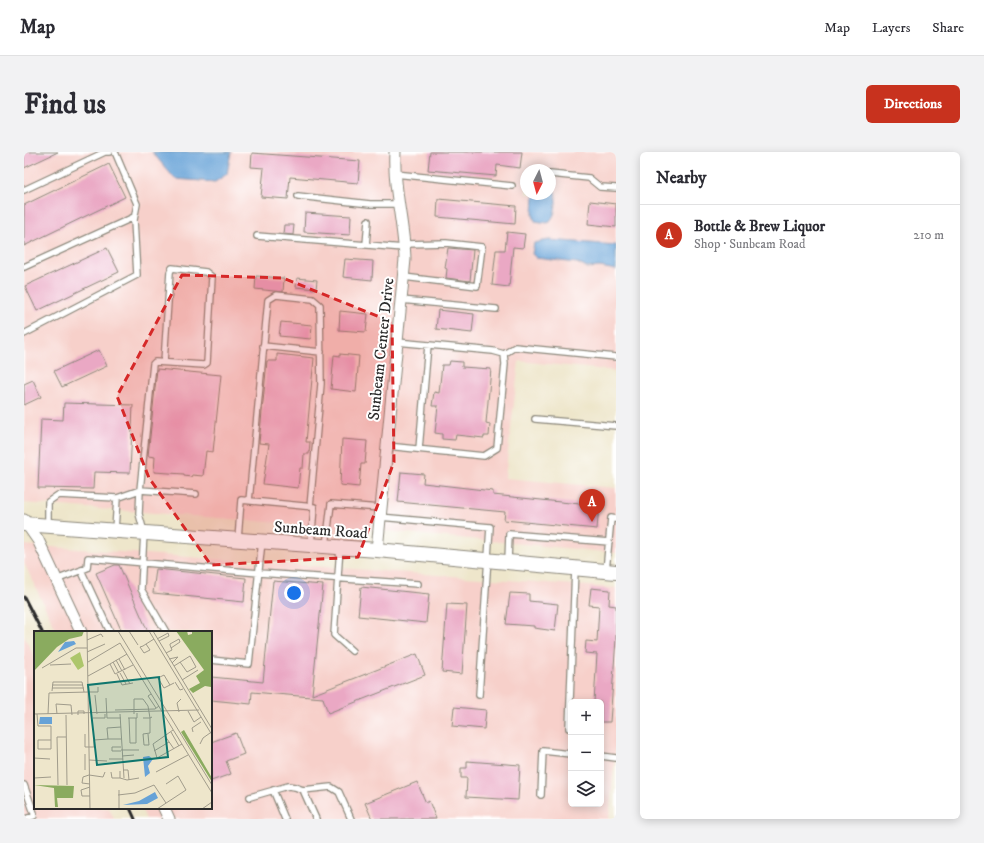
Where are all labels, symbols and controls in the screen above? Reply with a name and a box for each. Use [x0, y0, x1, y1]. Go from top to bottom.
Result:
text: Map [20, 16, 55, 39]
text: Map [824, 19, 850, 37]
text: Layers [872, 19, 910, 37]
text: Share [932, 19, 964, 37]
button: Directions [866, 85, 960, 123]
text: Find us [24, 87, 106, 122]
north arrow [520, 164, 556, 200]
text: Nearby [656, 167, 706, 189]
text: Bottle & Brew Liquor [694, 217, 825, 236]
text: A [665, 227, 673, 243]
text: 210 m [913, 227, 944, 243]
text: Shop · Sunbeam Road [694, 236, 806, 252]
street label: Sunbeam Center Drive [364, 277, 398, 421]
pin: A [579, 489, 605, 522]
street label: Sunbeam Road [273, 517, 369, 543]
your location [284, 583, 304, 603]
inset map [34, 631, 212, 809]
map controls [568, 699, 604, 807]
button: + [568, 699, 604, 735]
button: − [568, 735, 604, 771]
button: layers [568, 771, 604, 807]

